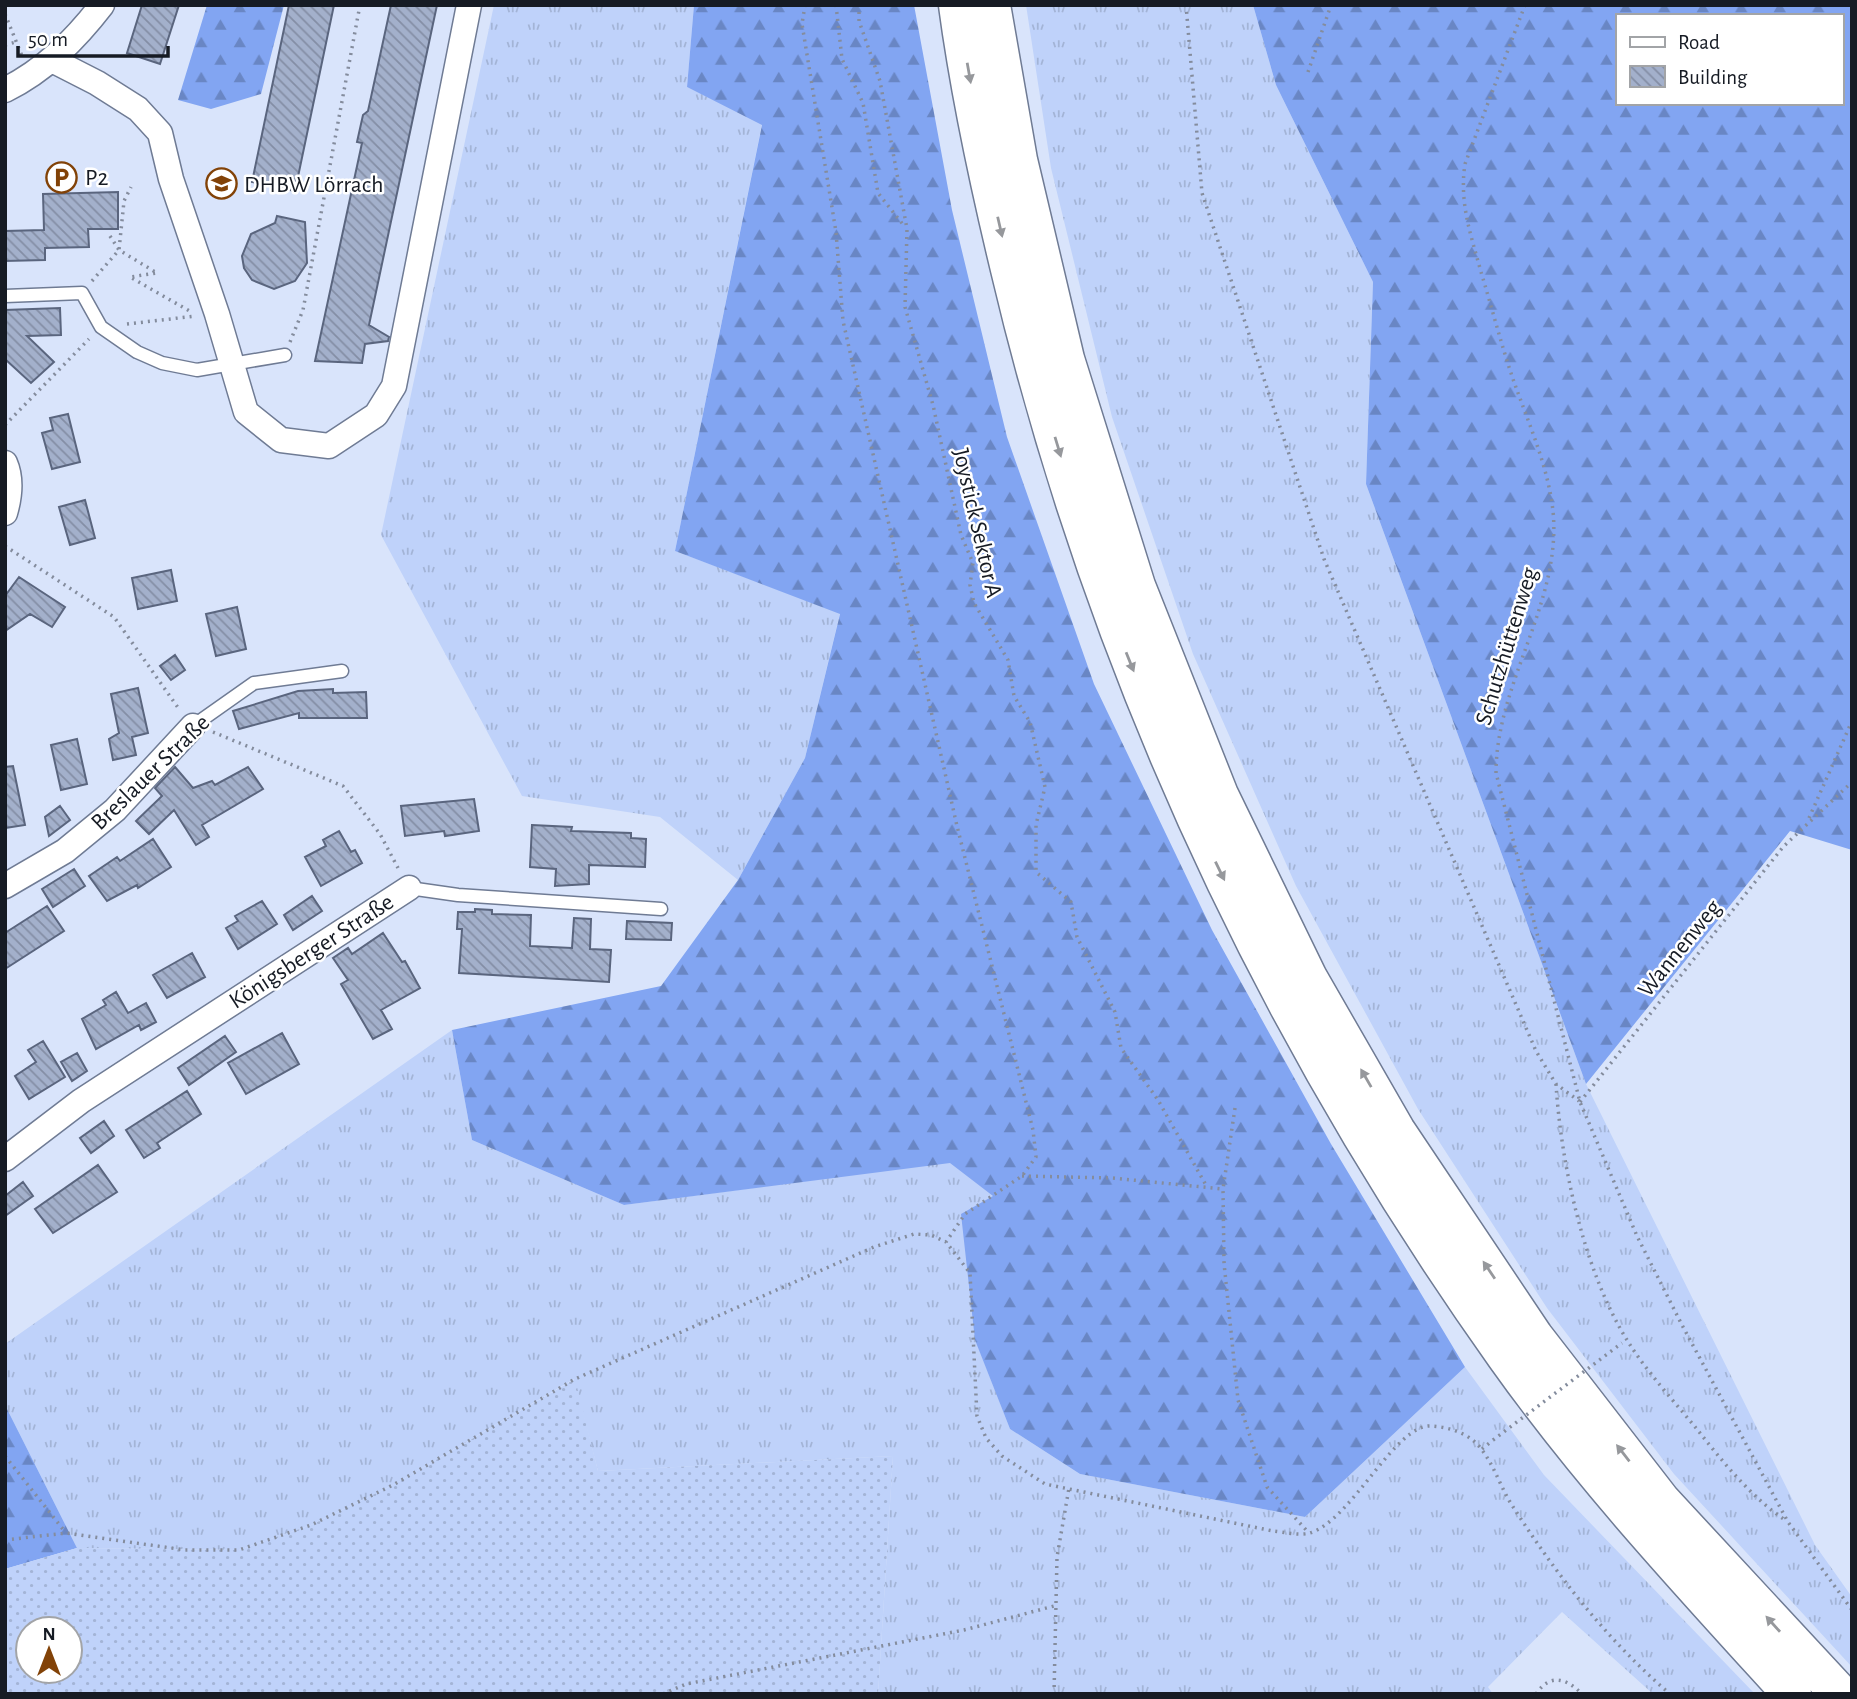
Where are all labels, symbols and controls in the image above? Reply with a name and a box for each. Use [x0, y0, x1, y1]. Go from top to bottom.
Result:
scale bar [18, 14, 168, 58]
legend [1616, 14, 1843, 105]
text: 50 m [28, 29, 68, 50]
text: Road [1678, 32, 1720, 53]
one-way arrow [964, 62, 975, 84]
text: Building [1678, 67, 1748, 88]
parking icon: P2 [45, 160, 79, 194]
place label: P2 [85, 166, 108, 190]
school or university icon: DHBW Lörrach [204, 167, 238, 201]
place label: DHBW Lörrach [244, 173, 383, 197]
one-way arrow [995, 216, 1006, 238]
one-way arrow [1053, 436, 1063, 457]
street label: Joystick Sektor A [948, 446, 1006, 600]
street label: Schutzhüttenweg [1472, 564, 1542, 728]
one-way arrow [1125, 652, 1136, 673]
street label: Breslauer Straße [87, 711, 215, 835]
one-way arrow [1215, 861, 1226, 881]
street label: Königsberger Straße [225, 890, 398, 1014]
street label: Wannenweg [1634, 895, 1726, 1002]
one-way arrow [1360, 1069, 1372, 1088]
one-way arrow [1482, 1260, 1495, 1280]
one-way arrow [1616, 1444, 1631, 1462]
north arrow [14, 1615, 84, 1685]
one-way arrow [1765, 1615, 1781, 1633]
text: N [42, 1625, 56, 1644]

